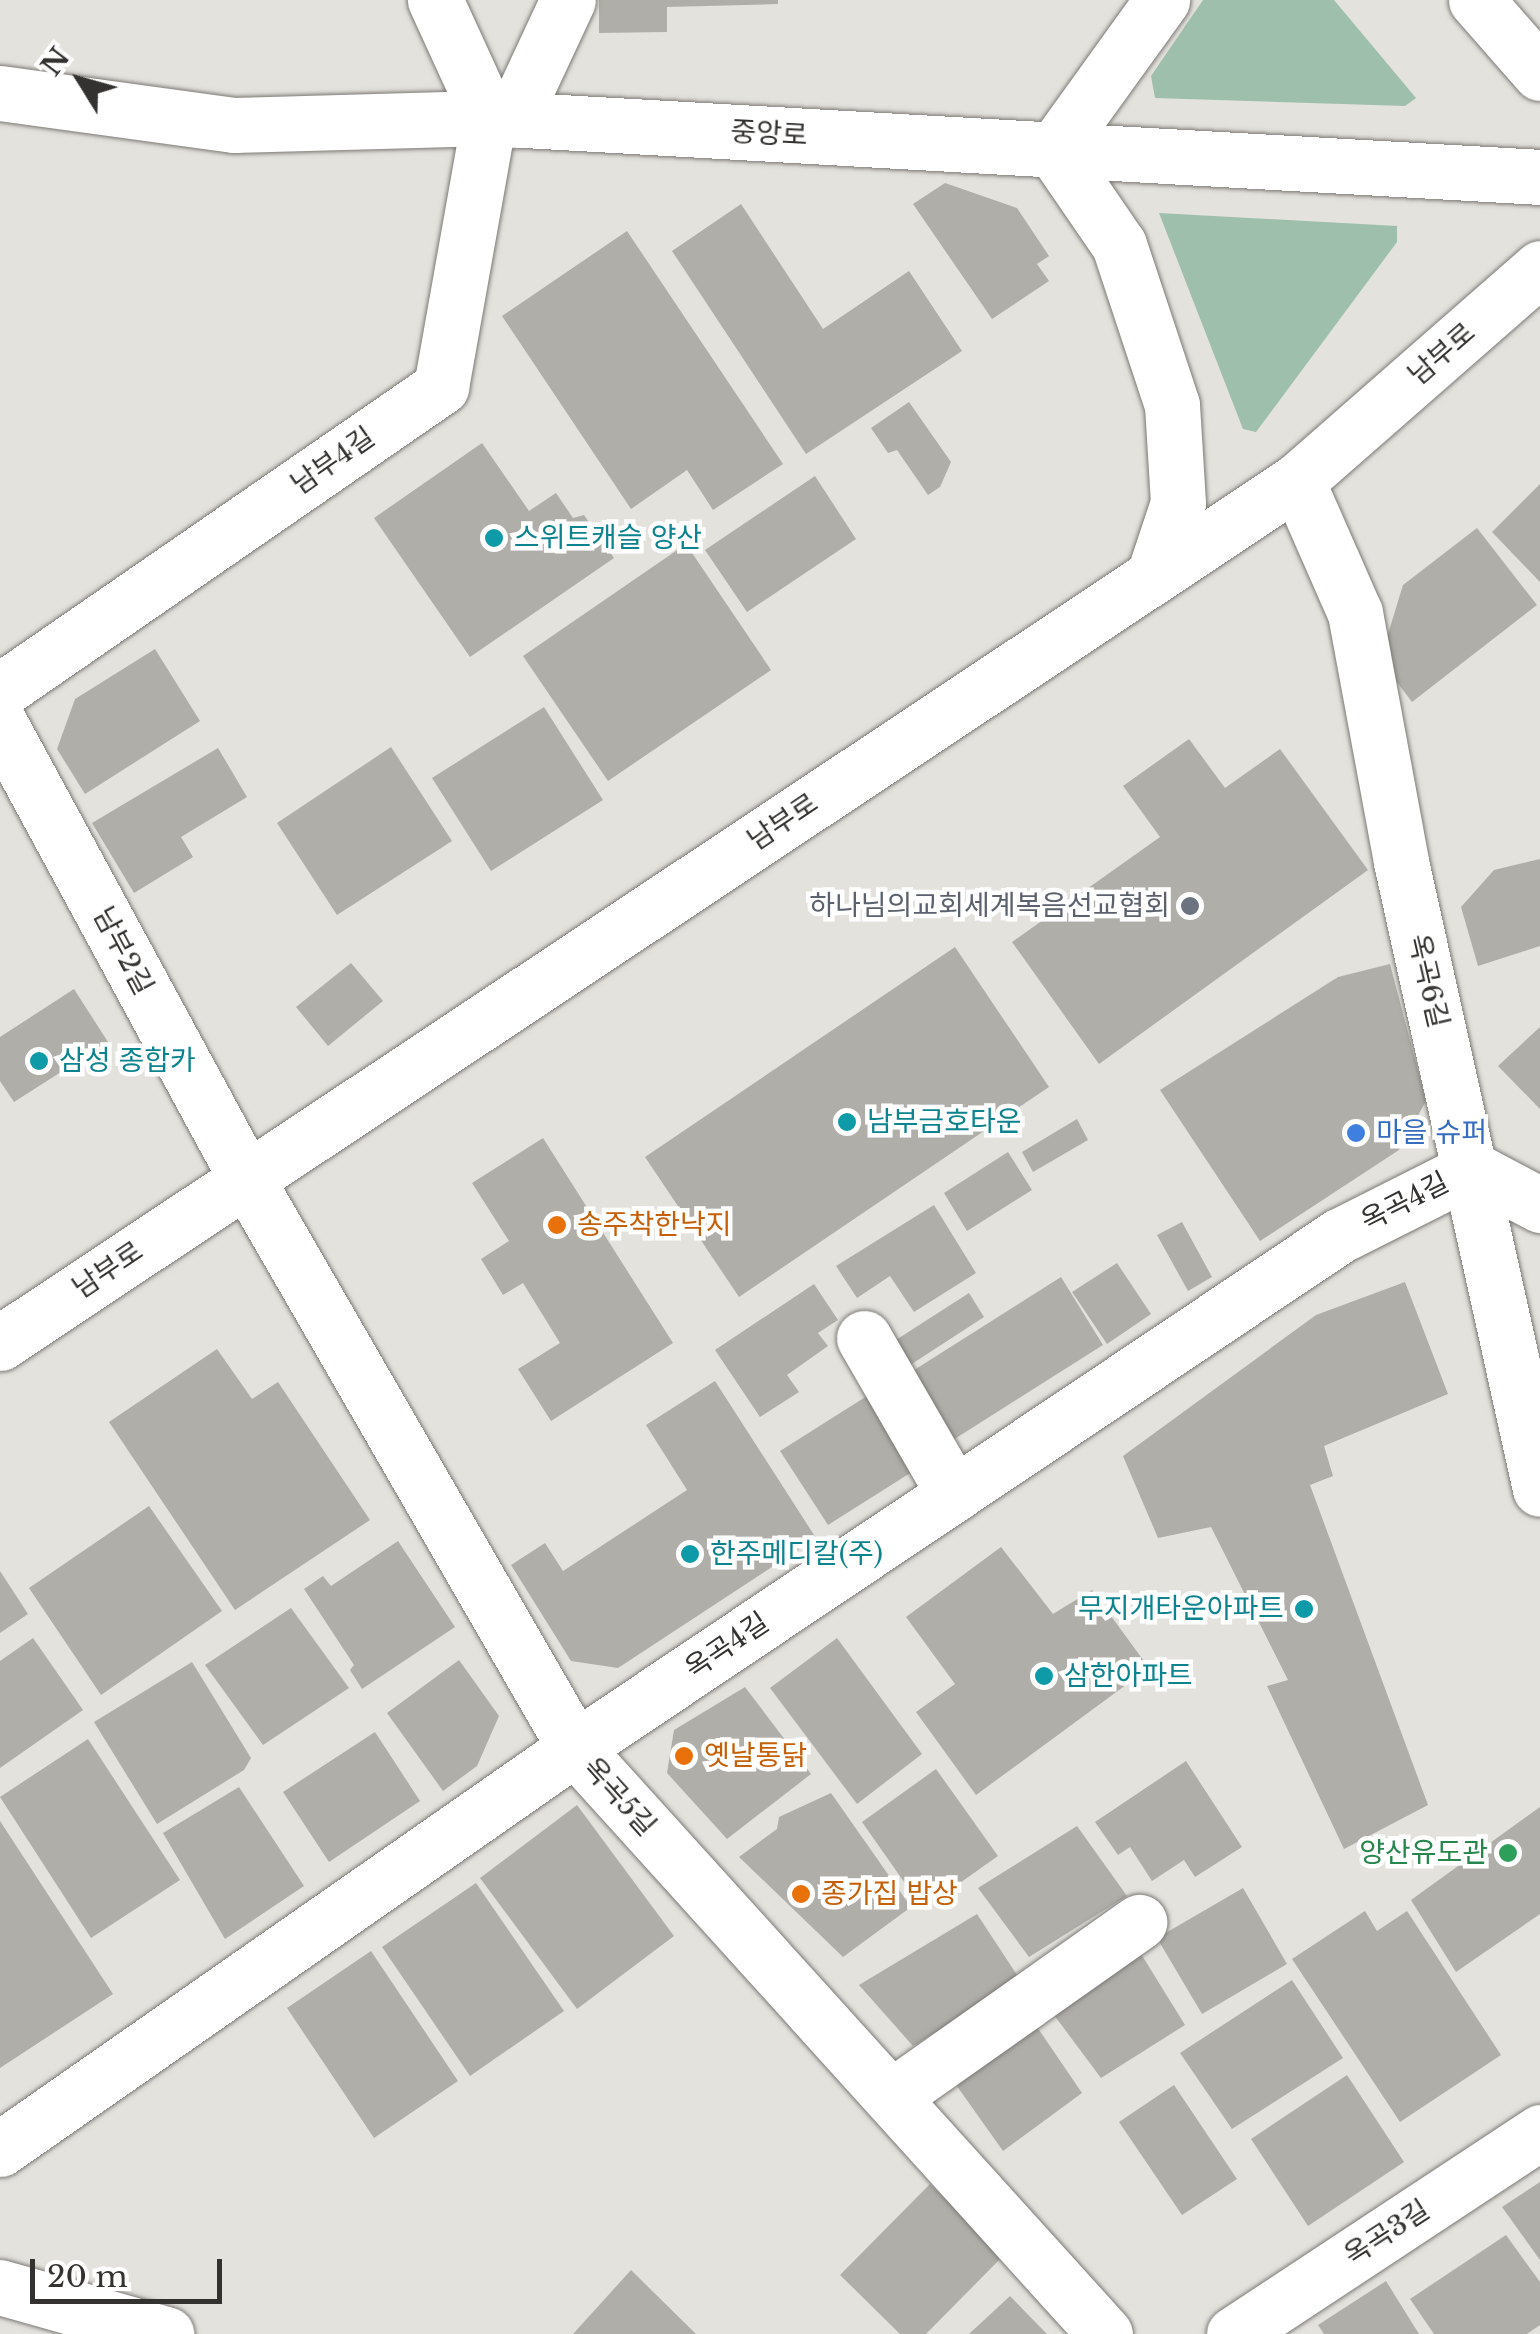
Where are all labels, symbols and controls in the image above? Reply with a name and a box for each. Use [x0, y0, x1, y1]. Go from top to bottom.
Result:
north arrow [30, 30, 130, 130]
text: N [34, 41, 78, 83]
street label: 중앙로 [730, 115, 808, 153]
street label: 남부로 [1402, 316, 1482, 392]
street label: 남부4길 [285, 420, 381, 502]
place label: 스위트캐슬 양산 [514, 521, 702, 555]
marker: 스위트캐슬 양산 [483, 527, 505, 549]
street label: 남부로 [742, 786, 824, 858]
place label: 하나님의교회세계복음선교협회 [809, 889, 1170, 923]
marker: 하나님의교회세계복음선교협회 [1179, 895, 1201, 917]
street label: 남부2길 [86, 901, 160, 1001]
street label: 옥곡6길 [1401, 931, 1455, 1031]
place label: 삼성 종합카 [59, 1044, 196, 1078]
marker: 삼성 종합카 [28, 1050, 50, 1072]
place label: 남부금호타운 [867, 1105, 1022, 1139]
marker: 남부금호타운 [836, 1111, 858, 1133]
place label: 마을 슈퍼 [1376, 1116, 1487, 1150]
marker: 마을 슈퍼 [1345, 1122, 1367, 1144]
street label: 옥곡4길 [1356, 1166, 1454, 1238]
place label: 송주착한낙지 [577, 1208, 732, 1242]
marker: 송주착한낙지 [546, 1214, 568, 1236]
street label: 남부로 [67, 1234, 149, 1306]
place label: 한주메디칼(주) [710, 1537, 883, 1571]
marker: 한주메디칼(주) [679, 1543, 701, 1565]
place label: 무지개타운아파트 [1078, 1592, 1284, 1626]
marker: 무지개타운아파트 [1293, 1598, 1315, 1620]
street label: 옥곡4길 [679, 1606, 775, 1686]
place label: 삼한아파트 [1064, 1659, 1193, 1693]
marker: 삼한아파트 [1033, 1665, 1055, 1687]
place label: 옛날통닭 [704, 1739, 807, 1773]
marker: 옛날통닭 [673, 1745, 695, 1767]
street label: 옥곡5길 [575, 1751, 663, 1843]
place label: 양산유도관 [1359, 1836, 1488, 1870]
marker: 양산유도관 [1497, 1842, 1519, 1864]
place label: 종가집 밥상 [821, 1877, 958, 1911]
marker: 종가집 밥상 [790, 1883, 812, 1905]
street label: 옥곡3길 [1338, 2193, 1436, 2273]
scale bar [35, 2239, 228, 2301]
text: 20 m [47, 2258, 128, 2295]

